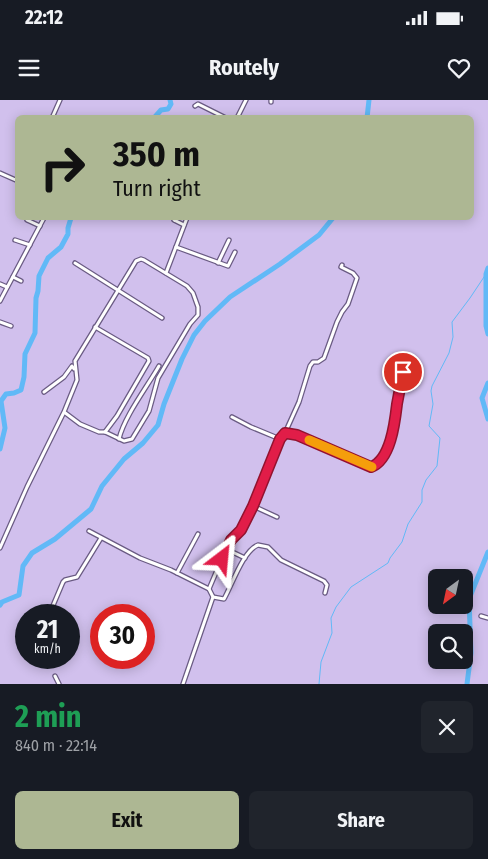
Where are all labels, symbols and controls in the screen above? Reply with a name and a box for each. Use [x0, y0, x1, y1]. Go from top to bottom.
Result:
text: 22:12 [25, 6, 63, 29]
icon: menu [15, 54, 43, 82]
text: Routely [209, 54, 279, 81]
icon: heart [445, 54, 473, 82]
text: 350 m [113, 133, 200, 175]
icon: right [30, 135, 95, 200]
text: Turn right [113, 175, 201, 202]
pin [382, 351, 424, 393]
icon: arrive [389, 358, 417, 386]
position arrow [195, 532, 247, 584]
north arrow [428, 569, 472, 614]
map controls [428, 569, 473, 669]
speed limit sign: 30 [90, 604, 155, 669]
text: 21 [37, 615, 58, 645]
button: search [428, 624, 473, 669]
text: km/h [34, 642, 61, 656]
text: 2 min [15, 699, 82, 735]
button: close [421, 701, 473, 753]
text: 840 m · 22:14 [15, 736, 97, 755]
button: Exit [15, 791, 239, 849]
button: Share [249, 791, 473, 849]

